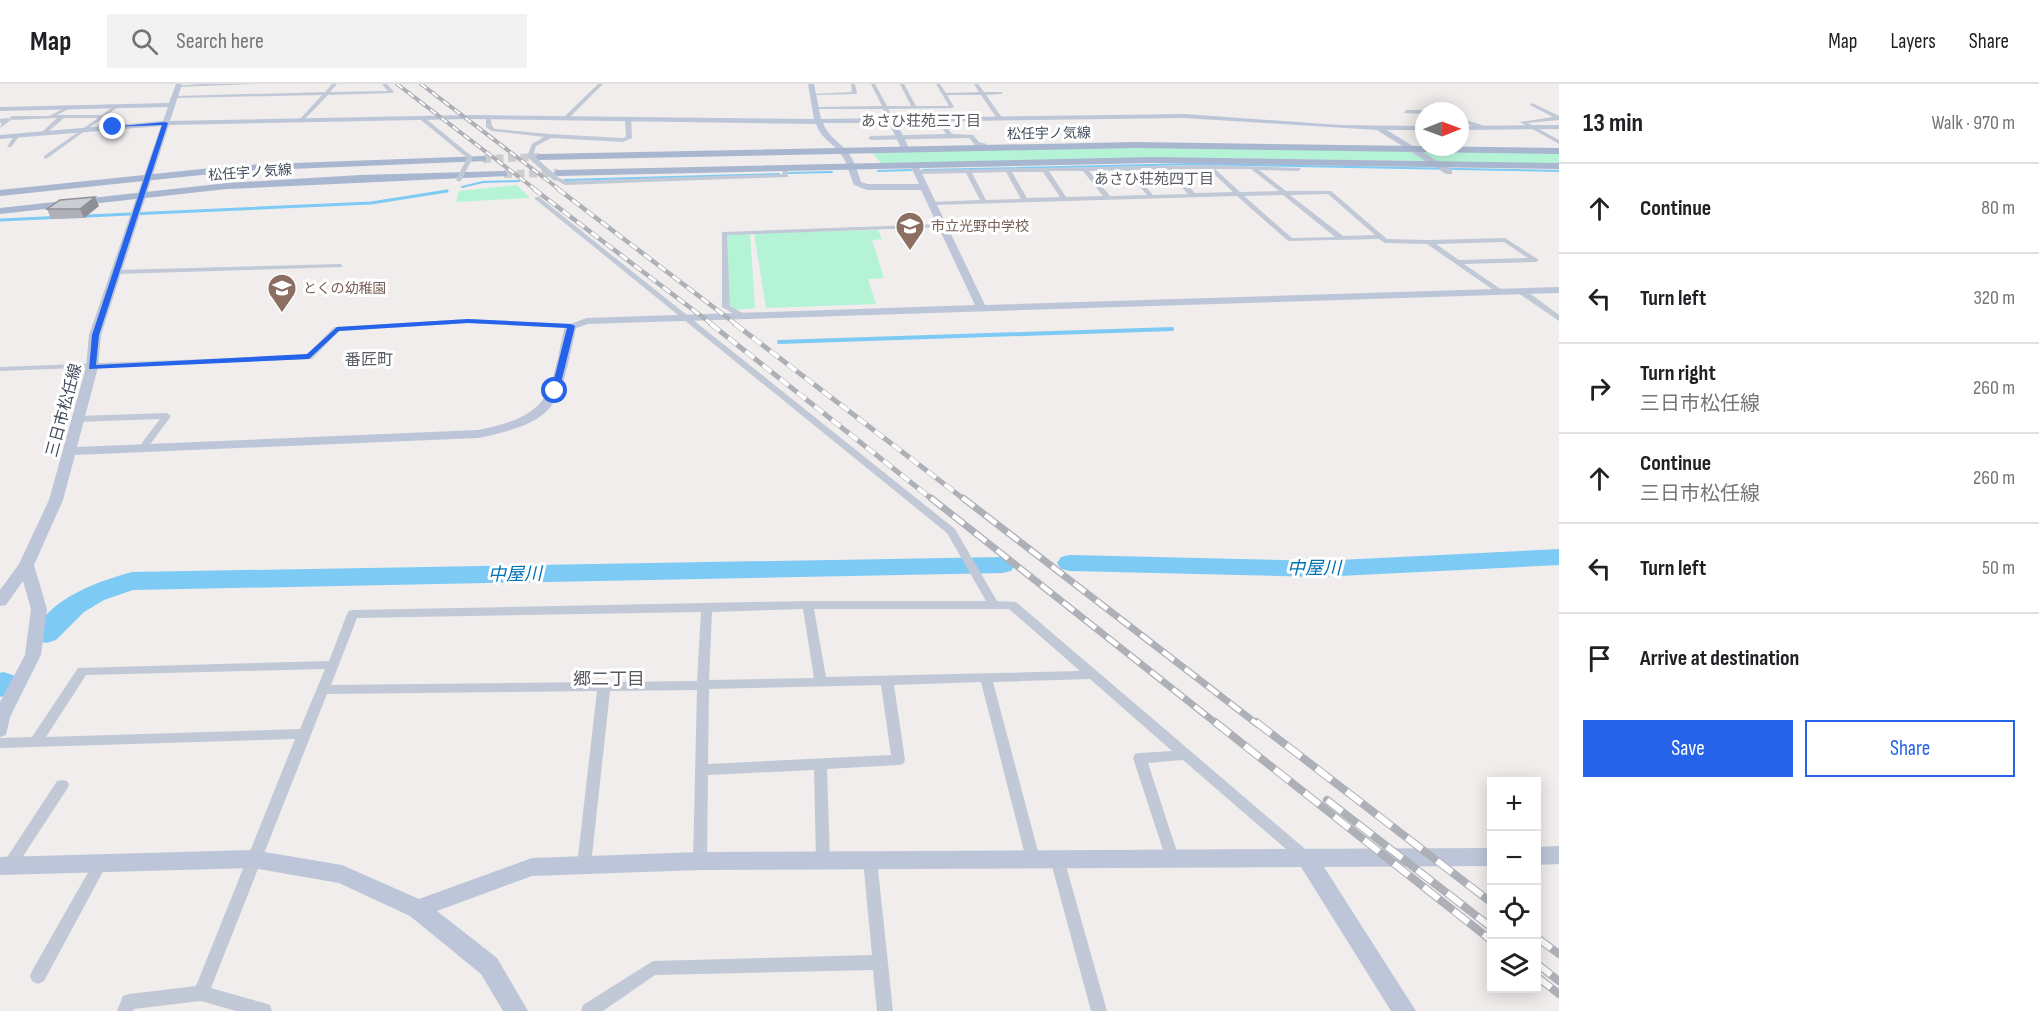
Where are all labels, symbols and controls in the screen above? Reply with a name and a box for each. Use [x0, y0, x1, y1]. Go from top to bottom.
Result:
search box [107, 14, 527, 68]
text: Map [30, 25, 71, 58]
icon: search [128, 25, 161, 58]
text: Search here [176, 28, 264, 55]
text: Map [1828, 29, 1857, 54]
text: Layers [1890, 29, 1936, 54]
text: Share [1969, 29, 2009, 54]
north arrow [1415, 102, 1469, 156]
text: 13 min [1583, 108, 1643, 139]
text: Walk · 970 m [1931, 111, 2015, 135]
district label: あさひ荘苑三丁目 [861, 112, 981, 131]
route end [99, 113, 125, 139]
street label: 松任宇ノ気線 [1007, 124, 1091, 143]
street label: 松任宇ノ気線 [208, 161, 293, 184]
district label: あさひ荘苑四丁目 [1094, 170, 1214, 189]
icon: ahead [1583, 192, 1616, 225]
text: Continue [1640, 195, 1711, 222]
text: 80 m [1981, 196, 2015, 220]
school or university icon: 市立光野中学校 [894, 210, 926, 252]
place label: 市立光野中学校 [931, 218, 1029, 235]
school or university icon: とくの幼稚園 [266, 272, 298, 314]
place label: とくの幼稚園 [303, 280, 387, 297]
icon: left [1583, 282, 1616, 315]
text: Turn left [1640, 285, 1706, 312]
text: 320 m [1973, 286, 2015, 310]
district label: 番匠町 [345, 351, 393, 370]
text: Turn right [1640, 360, 1716, 387]
street label: 三日市松任線 [43, 362, 86, 459]
icon: right [1583, 372, 1616, 405]
text: 260 m [1973, 376, 2015, 400]
route start [541, 377, 567, 403]
text: 三日市松任線 [1640, 392, 1760, 416]
text: Continue [1640, 450, 1711, 477]
icon: ahead [1583, 462, 1616, 495]
text: 260 m [1973, 466, 2015, 490]
text: 三日市松任線 [1640, 482, 1760, 506]
icon: left [1583, 552, 1616, 585]
text: Turn left [1640, 555, 1706, 582]
text: 50 m [1982, 556, 2015, 580]
water label: 中屋川 [1287, 558, 1343, 579]
water label: 中屋川 [488, 563, 544, 585]
icon: arrive [1583, 642, 1616, 675]
text: Arrive at destination [1640, 645, 1799, 672]
district label: 郷二丁目 [573, 669, 645, 690]
button: Save [1583, 720, 1793, 777]
button: Share [1805, 720, 2015, 777]
map controls [1487, 777, 1541, 993]
button: + [1487, 777, 1541, 831]
button: − [1487, 831, 1541, 885]
button: locate [1487, 885, 1541, 939]
button: layers [1487, 939, 1541, 993]

